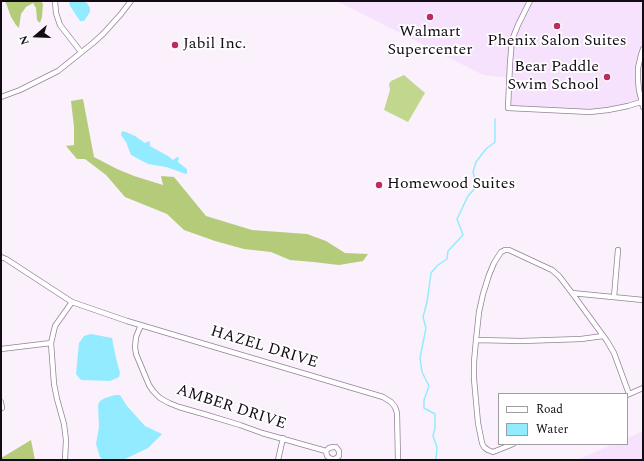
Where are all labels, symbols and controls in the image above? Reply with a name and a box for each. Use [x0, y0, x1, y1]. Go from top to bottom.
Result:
marker: Walmart Supercenter [425, 12, 435, 22]
north arrow [16, 16, 56, 56]
marker: Phenix Salon Suites [552, 21, 562, 31]
place label: Walmart Supercenter [387, 23, 473, 61]
place label: Phenix Salon Suites [487, 32, 627, 52]
text: N [15, 33, 34, 47]
place label: Jabil Inc. [183, 35, 246, 55]
marker: Jabil Inc. [170, 40, 180, 50]
place label: Bear Paddle Swim School [508, 58, 599, 96]
marker: Bear Paddle Swim School [602, 72, 612, 82]
place label: Homewood Suites [387, 175, 515, 195]
marker: Homewood Suites [374, 180, 384, 190]
street label: HAZEL DRIVE [208, 323, 320, 373]
street label: AMBER DRIVE [174, 381, 288, 435]
legend [498, 393, 628, 445]
text: Road [536, 400, 563, 419]
text: Water [536, 420, 568, 439]

